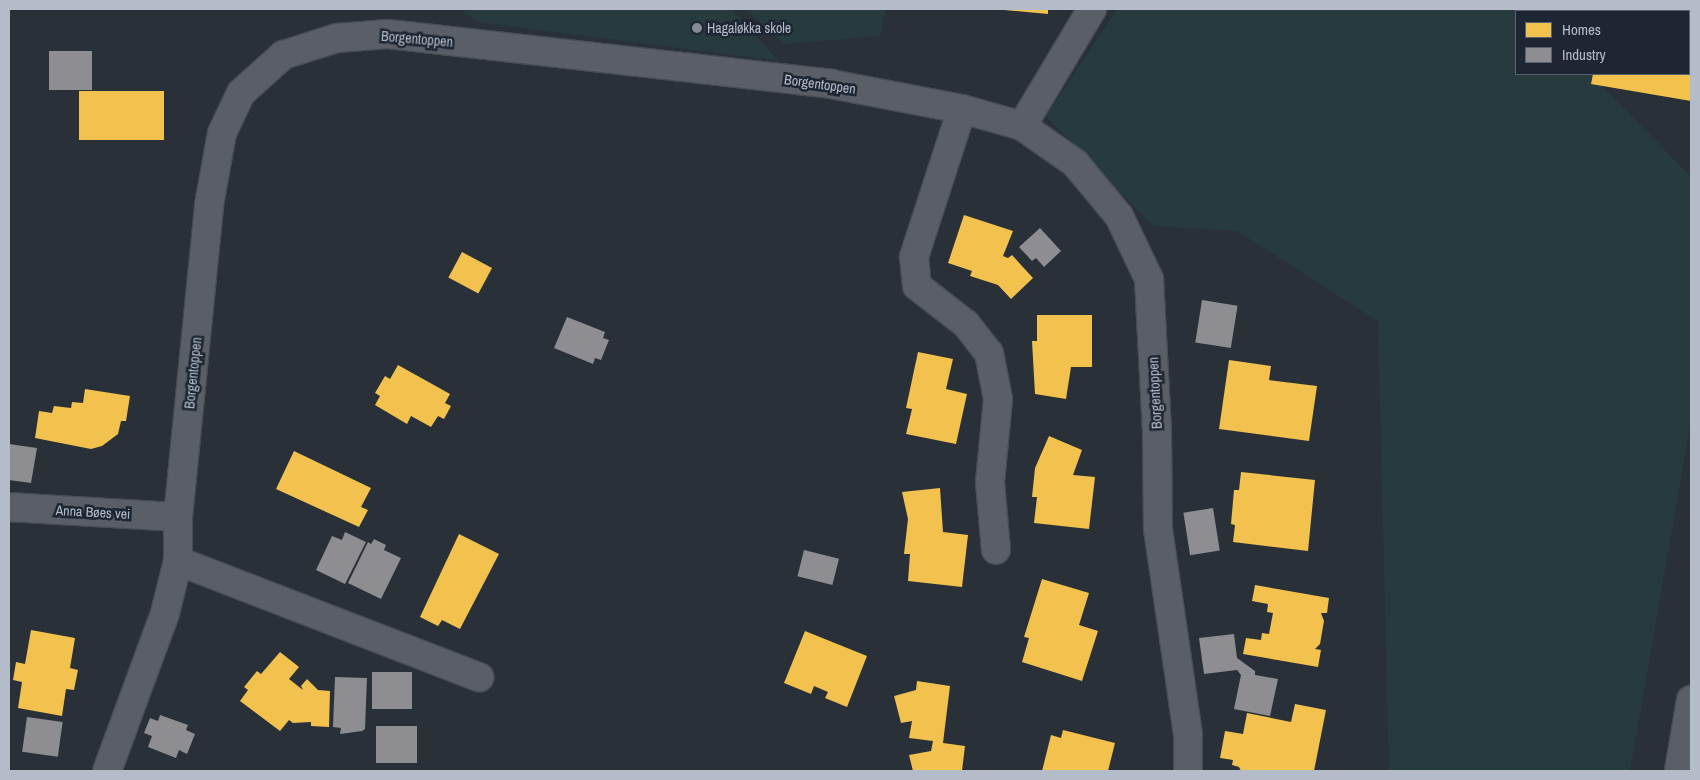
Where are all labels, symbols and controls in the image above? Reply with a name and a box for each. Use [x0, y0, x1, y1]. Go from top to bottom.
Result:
legend [1515, 10, 1690, 75]
text: Homes [1562, 19, 1601, 40]
place label: Hagaløkka skole [707, 20, 791, 36]
marker: Hagaløkka skole [691, 22, 703, 34]
street label: Borgentoppen [380, 27, 454, 51]
text: Industry [1562, 44, 1606, 65]
street label: Borgentoppen [783, 71, 857, 97]
street label: Borgentoppen [181, 336, 205, 410]
street label: Borgentoppen [1145, 357, 1165, 429]
street label: Anna Bøes vei [55, 502, 131, 522]

